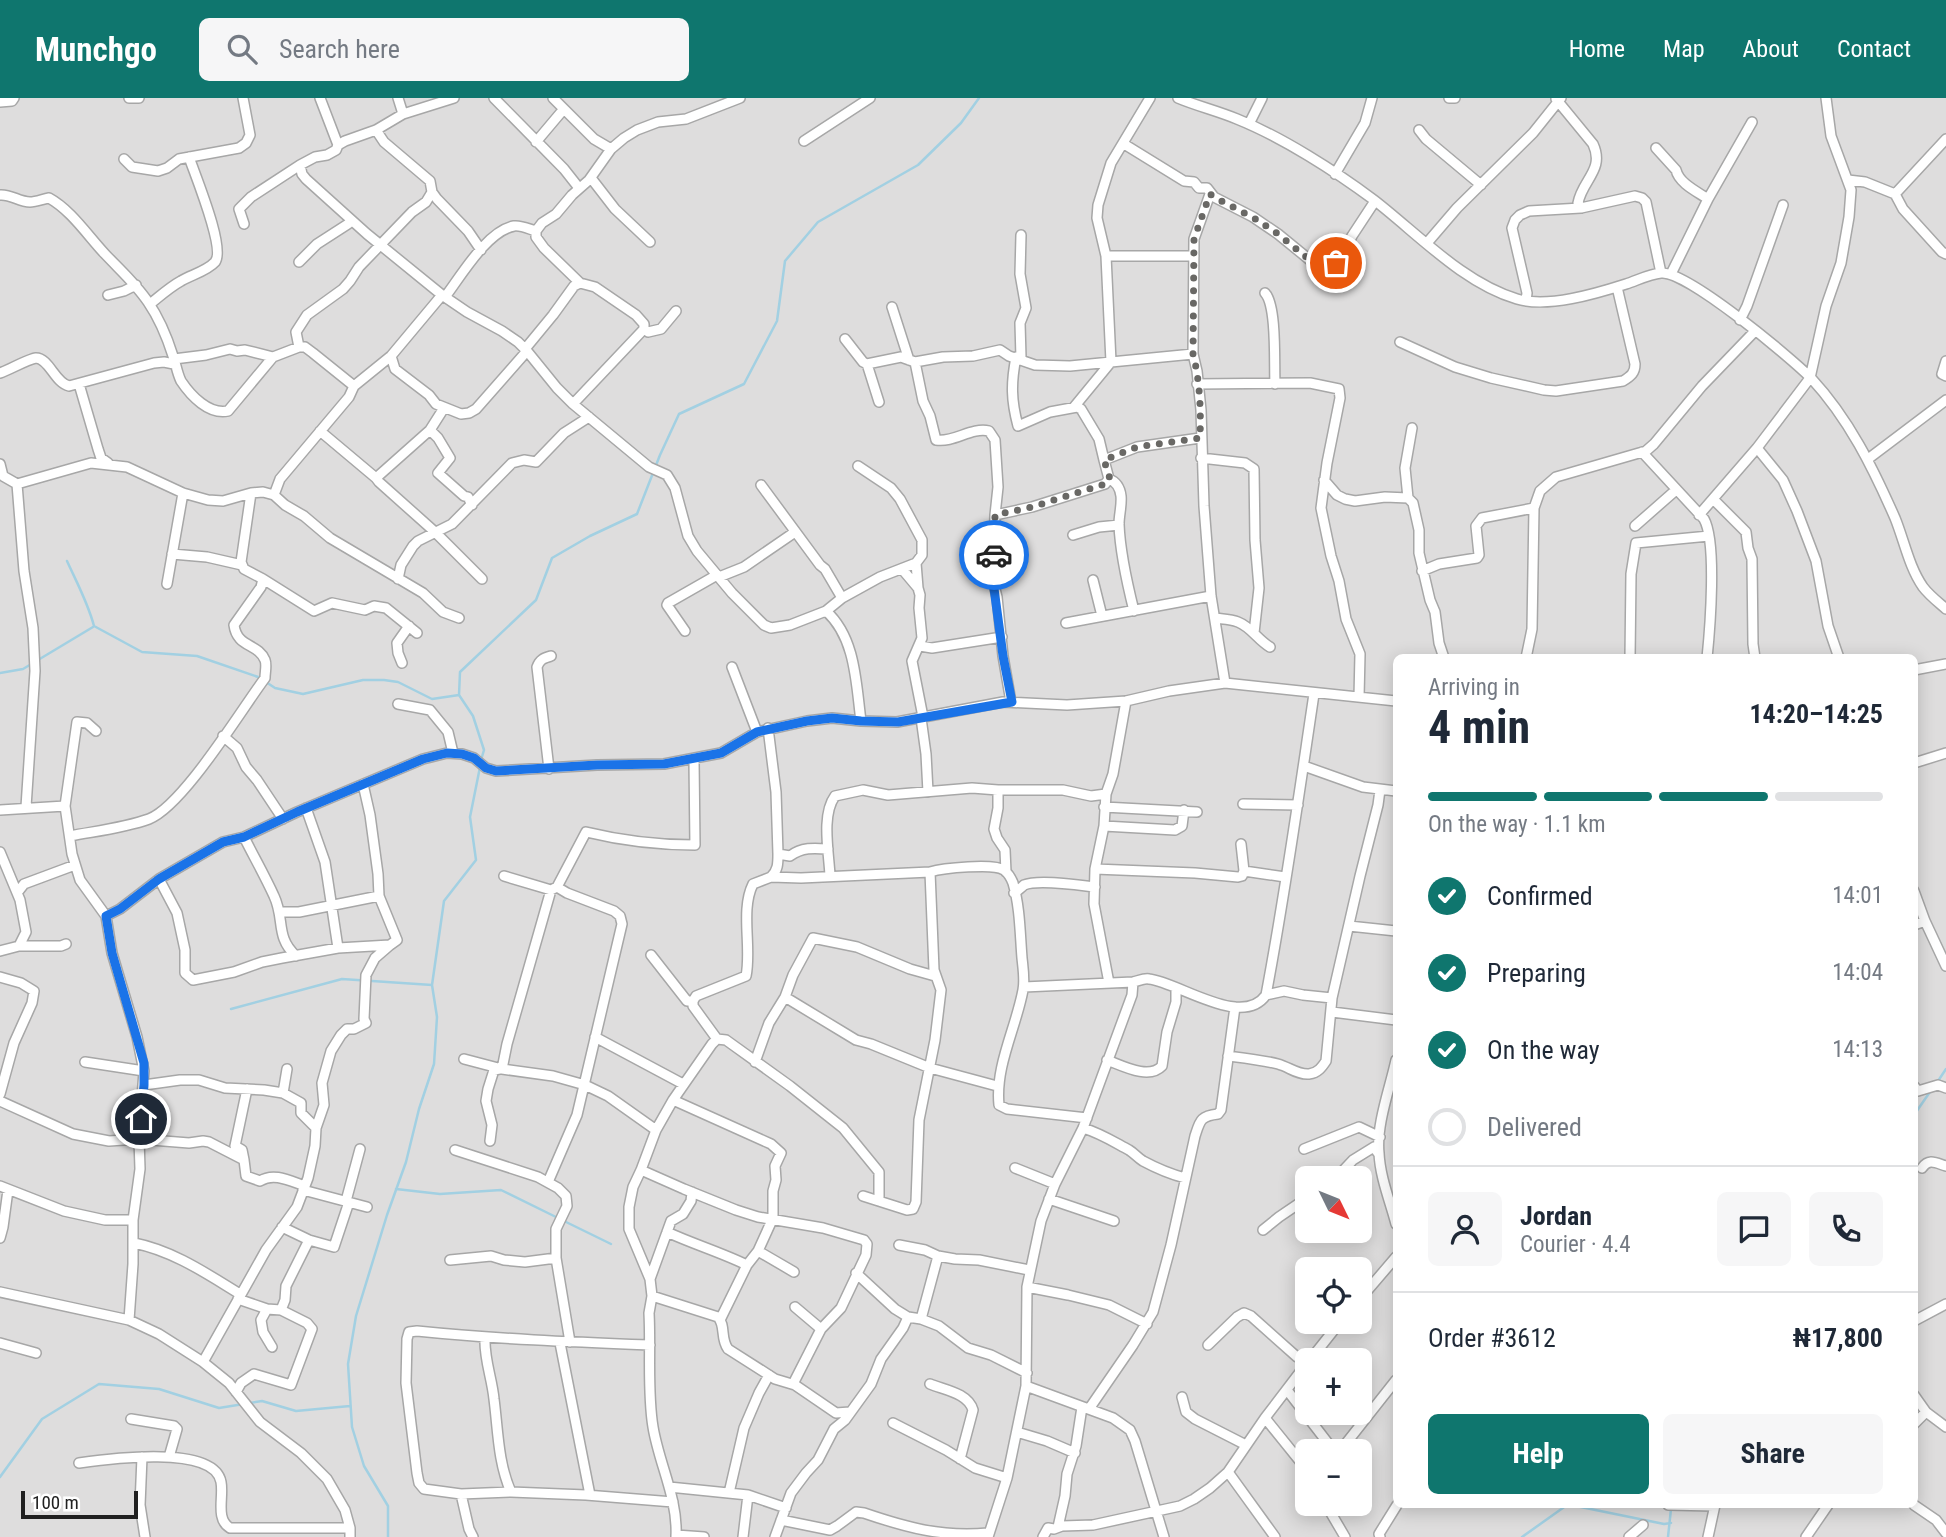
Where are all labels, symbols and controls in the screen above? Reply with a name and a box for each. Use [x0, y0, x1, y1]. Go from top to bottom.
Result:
search box [199, 18, 689, 81]
text: Munchgo [35, 30, 157, 69]
icon: search [223, 30, 261, 68]
text: Search here [279, 34, 400, 64]
text: Home [1569, 35, 1625, 63]
text: Map [1663, 35, 1705, 63]
text: About [1743, 35, 1799, 63]
text: Contact [1837, 35, 1911, 63]
pin [1306, 233, 1366, 293]
icon: bag [1317, 244, 1355, 282]
courier [959, 520, 1029, 590]
icon: car [975, 536, 1013, 574]
text: Arriving in [1428, 674, 1520, 701]
text: 14:20–14:25 [1749, 699, 1883, 729]
text: 4 min [1428, 700, 1530, 754]
text: On the way · 1.1 km [1428, 811, 1606, 838]
icon: check [1428, 877, 1466, 915]
text: Confirmed [1487, 881, 1593, 911]
text: 14:01 [1832, 882, 1883, 909]
icon: check [1428, 954, 1466, 992]
text: Preparing [1487, 958, 1586, 988]
text: 14:04 [1832, 959, 1883, 986]
icon: check [1428, 1031, 1466, 1069]
text: On the way [1487, 1035, 1600, 1065]
text: 14:13 [1832, 1036, 1883, 1063]
pin [111, 1089, 171, 1149]
icon: home [122, 1100, 160, 1138]
text: Delivered [1487, 1112, 1582, 1142]
north arrow [1295, 1166, 1372, 1242]
map controls [1295, 1166, 1372, 1516]
button: person [1428, 1192, 1502, 1266]
button: chat [1717, 1192, 1791, 1266]
button: phone [1809, 1192, 1883, 1266]
text: Jordan [1520, 1201, 1592, 1231]
text: Courier · 4.4 [1520, 1231, 1631, 1258]
button: locate [1295, 1257, 1372, 1334]
text: Order #3612 [1428, 1323, 1556, 1353]
text: ₦17,800 [1792, 1323, 1883, 1353]
button: + [1295, 1348, 1372, 1425]
button: Help [1428, 1414, 1649, 1494]
button: Share [1663, 1414, 1883, 1494]
button: − [1295, 1439, 1372, 1516]
scale bar [21, 1488, 138, 1520]
text: 100 m [32, 1491, 79, 1514]

